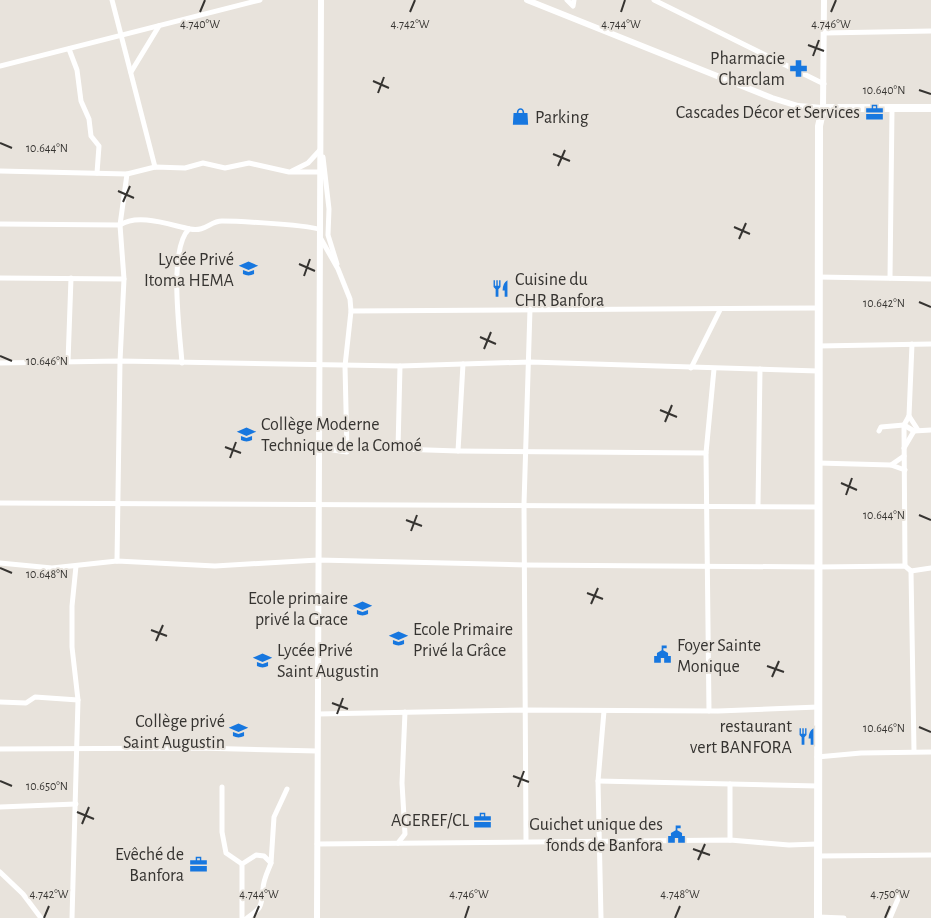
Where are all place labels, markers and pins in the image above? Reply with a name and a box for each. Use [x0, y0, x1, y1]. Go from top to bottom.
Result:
place label: Pharmacie Charclam [710, 50, 785, 89]
pharmacy icon: Pharmacie Charclam [789, 58, 809, 78]
office icon: Cascades Décor et Services [864, 102, 884, 122]
place label: Cascades Décor et Services [676, 104, 860, 122]
shop icon: Parking [511, 107, 531, 127]
place label: Parking [535, 109, 589, 127]
place label: Lycée Privé Itoma HEMA [144, 251, 235, 290]
school or university icon: Lycée Privé Itoma HEMA [238, 259, 258, 279]
place label: Cuisine du CHR Banfora [515, 271, 604, 310]
restaurant icon: Cuisine du CHR Banfora [491, 279, 511, 299]
place label: Collège Moderne Technique de la Comoé [261, 416, 422, 455]
school or university icon: Collège Moderne Technique de la Comoé [237, 424, 257, 444]
place label: Ecole primaire privé la Grace [248, 590, 348, 629]
school or university icon: Ecole primaire privé la Grace [352, 598, 372, 618]
place label: Ecole Primaire Privé la Grâce [413, 621, 513, 660]
school or university icon: Ecole Primaire Privé la Grâce [389, 629, 409, 649]
place label: Foyer Sainte Monique [677, 637, 761, 676]
place label: Lycée Privé Saint Augustin [277, 642, 379, 681]
public building icon: Foyer Sainte Monique [653, 645, 673, 665]
school or university icon: Lycée Privé Saint Augustin [253, 650, 273, 670]
place label: Collège privé Saint Augustin [123, 713, 225, 752]
place label: restaurant vert BANFORA [690, 718, 793, 757]
school or university icon: Collège privé Saint Augustin [229, 721, 249, 741]
restaurant icon: restaurant vert BANFORA [796, 726, 816, 746]
office icon: AGEREF/CL [473, 810, 493, 830]
place label: AGEREF/CL [391, 812, 470, 830]
place label: Guichet unique des fonds de Banfora [529, 816, 663, 855]
public building icon: Guichet unique des fonds de Banfora [667, 824, 687, 844]
place label: Evêché de Banfora [115, 846, 184, 885]
office icon: Evêché de Banfora [188, 854, 208, 874]

